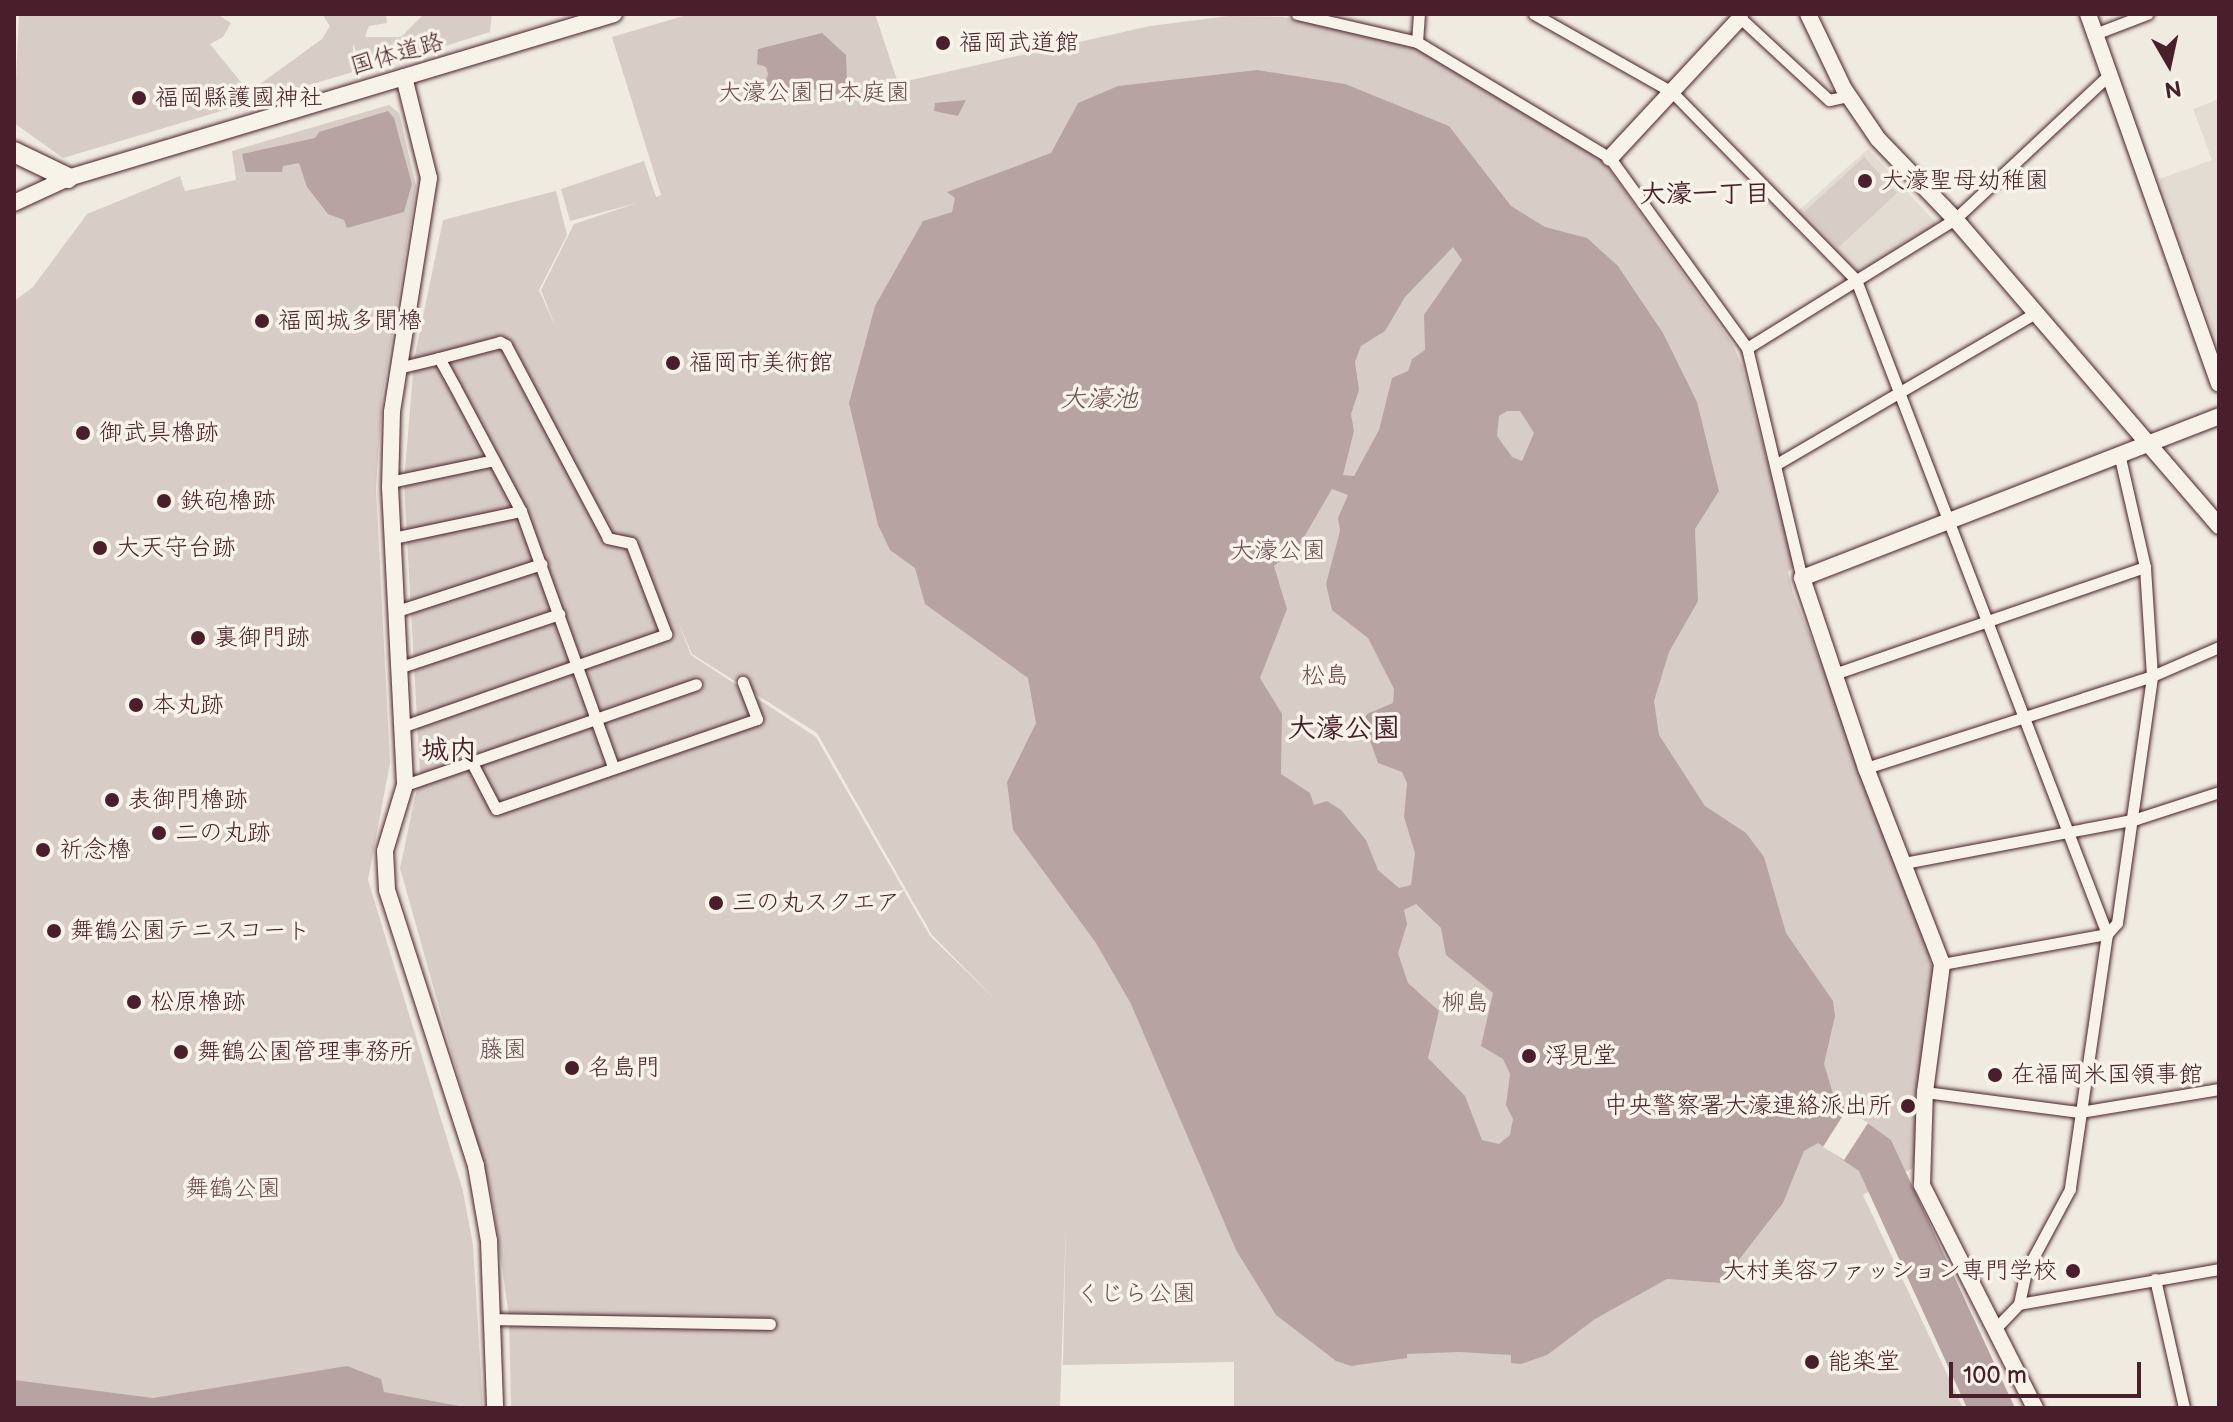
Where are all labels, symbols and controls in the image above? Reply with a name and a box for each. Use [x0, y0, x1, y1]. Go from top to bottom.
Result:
north arrow [2129, 24, 2209, 104]
street label: 国体道路 [347, 27, 447, 81]
place label: 福岡武道館 [959, 29, 1079, 57]
marker: 福岡武道館 [934, 34, 952, 52]
text: N [2163, 74, 2183, 103]
park label: 大濠公園日本庭園 [718, 79, 910, 107]
place label: 福岡縣護國神社 [155, 84, 323, 112]
marker: 福岡縣護國神社 [130, 89, 148, 107]
place label: 大濠聖母幼稚園 [1881, 167, 2049, 195]
marker: 大濠聖母幼稚園 [1856, 172, 1874, 190]
district label: 大濠一丁目 [1640, 179, 1770, 211]
place label: 福岡城多聞櫓 [278, 307, 422, 335]
marker: 福岡城多聞櫓 [253, 312, 271, 330]
place label: 福岡市美術館 [689, 349, 833, 377]
marker: 福岡市美術館 [664, 354, 682, 372]
water label: 大濠池 [1060, 384, 1138, 416]
place label: 御武具櫓跡 [99, 419, 219, 447]
marker: 御武具櫓跡 [74, 424, 92, 442]
place label: 鉄砲櫓跡 [180, 487, 276, 515]
marker: 鉄砲櫓跡 [155, 492, 173, 510]
place label: 大天守台跡 [116, 534, 236, 562]
park label: 大濠公園 [1230, 537, 1326, 565]
marker: 大天守台跡 [91, 539, 109, 557]
place label: 裏御門跡 [214, 624, 310, 652]
marker: 裏御門跡 [189, 629, 207, 647]
park label: 松島 [1301, 662, 1349, 690]
place label: 本丸跡 [152, 691, 224, 719]
marker: 本丸跡 [127, 696, 145, 714]
district label: 大濠公園 [1288, 712, 1400, 746]
district label: 城内 [421, 734, 477, 768]
place label: 表御門櫓跡 [128, 786, 248, 814]
marker: 表御門櫓跡 [103, 791, 121, 809]
place label: 二の丸跡 [175, 819, 271, 847]
marker: 二の丸跡 [150, 824, 168, 842]
place label: 祈念櫓 [59, 836, 131, 864]
marker: 祈念櫓 [34, 841, 52, 859]
place label: 三の丸スクエア [732, 889, 900, 917]
marker: 三の丸スクエア [707, 894, 725, 912]
place label: 舞鶴公園テニスコート [70, 917, 310, 945]
marker: 舞鶴公園テニスコート [45, 922, 63, 940]
place label: 松原櫓跡 [150, 988, 246, 1016]
park label: 柳島 [1441, 989, 1489, 1017]
marker: 松原櫓跡 [125, 993, 143, 1011]
park label: 藤園 [479, 1036, 527, 1064]
place label: 舞鶴公園管理事務所 [197, 1038, 413, 1066]
place label: 浮見堂 [1545, 1042, 1617, 1070]
marker: 舞鶴公園管理事務所 [172, 1043, 190, 1061]
marker: 浮見堂 [1520, 1047, 1538, 1065]
place label: 名島門 [588, 1054, 660, 1082]
marker: 名島門 [563, 1059, 581, 1077]
place label: 在福岡米国領事館 [2011, 1061, 2203, 1089]
marker: 在福岡米国領事館 [1986, 1066, 2004, 1084]
place label: 中央警察署大濠連絡派出所 [1604, 1092, 1892, 1120]
marker: 中央警察署大濠連絡派出所 [1899, 1097, 1917, 1115]
park label: 舞鶴公園 [185, 1175, 281, 1203]
place label: 大村美容ファッション専門学校 [1721, 1257, 2057, 1285]
marker: 大村美容ファッション専門学校 [2064, 1262, 2082, 1280]
park label: くじら公園 [1076, 1280, 1196, 1308]
scale bar [1953, 1346, 2145, 1396]
place label: 能楽堂 [1828, 1348, 1900, 1376]
marker: 能楽堂 [1803, 1353, 1821, 1371]
text: 100 m [1963, 1361, 2027, 1390]

